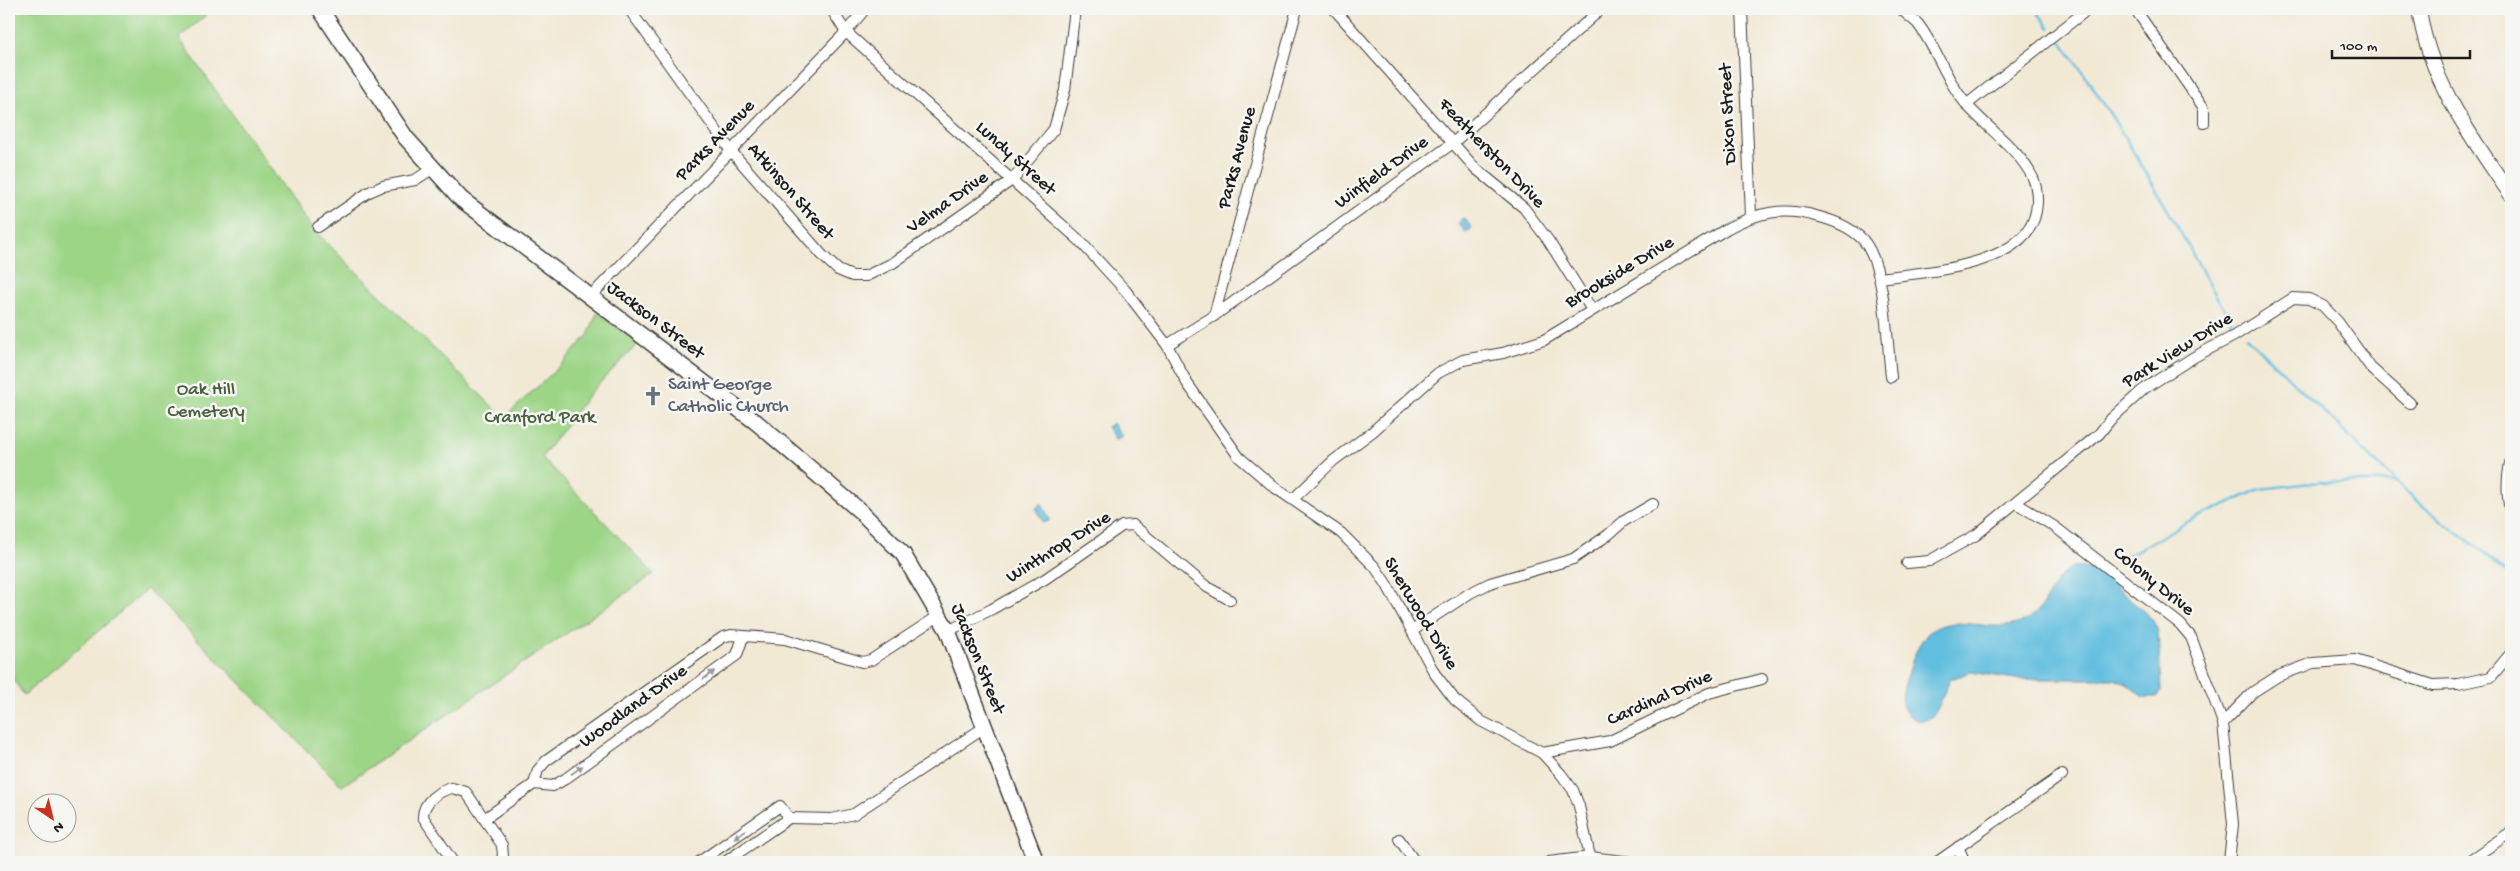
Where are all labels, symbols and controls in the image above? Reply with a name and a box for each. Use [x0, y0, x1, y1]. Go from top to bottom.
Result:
scale bar [2332, 28, 2470, 60]
text: 100 m [2339, 38, 2378, 56]
street label: Dixon Street [1715, 61, 1743, 167]
street label: Featherston Drive [1432, 93, 1549, 214]
street label: Parks Avenue [671, 95, 761, 187]
street label: Parks Avenue [1213, 104, 1263, 213]
street label: Lundy Street [970, 117, 1062, 203]
street label: Winfield Drive [1331, 131, 1434, 215]
street label: Atkinson Street [741, 139, 840, 247]
street label: Velma Drive [902, 166, 993, 240]
street label: Brookside Drive [1561, 231, 1679, 315]
street label: Jackson Street [602, 277, 710, 367]
street label: Park View Drive [2118, 308, 2238, 395]
place label: Saint George Catholic Church [668, 374, 789, 419]
park label: Oak Hill Cemetery [167, 379, 245, 424]
church icon: Saint George Catholic Church [642, 385, 664, 407]
park label: Cranford Park [485, 407, 597, 430]
street label: Winthrop Drive [1002, 507, 1116, 589]
street label: Colony Drive [2107, 542, 2199, 622]
street label: Sherwood Drive [1377, 554, 1463, 675]
street label: Jackson Street [944, 601, 1010, 719]
street label: Woodland Drive [576, 660, 693, 754]
street label: Cardinal Drive [1604, 666, 1716, 732]
one-way arrow [702, 670, 716, 680]
one-way arrow [570, 765, 584, 775]
north arrow [28, 794, 78, 844]
text: N [49, 817, 67, 836]
one-way arrow [734, 829, 747, 839]

